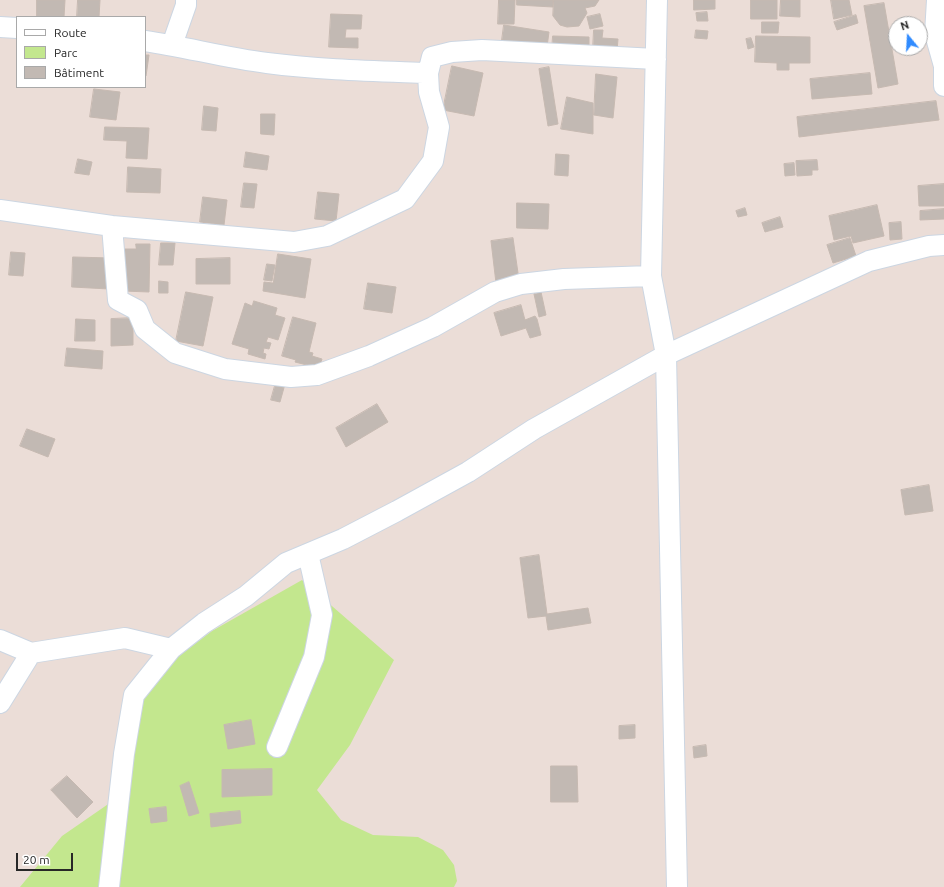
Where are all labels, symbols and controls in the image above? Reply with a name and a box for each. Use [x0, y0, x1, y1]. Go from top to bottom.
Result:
legend [16, 16, 146, 88]
north arrow [888, 16, 928, 56]
text: N [899, 19, 910, 33]
text: Route [54, 26, 87, 39]
text: Parc [54, 46, 77, 59]
text: Bâtiment [54, 66, 104, 79]
scale bar [18, 845, 75, 871]
text: 20 m [23, 853, 50, 866]

